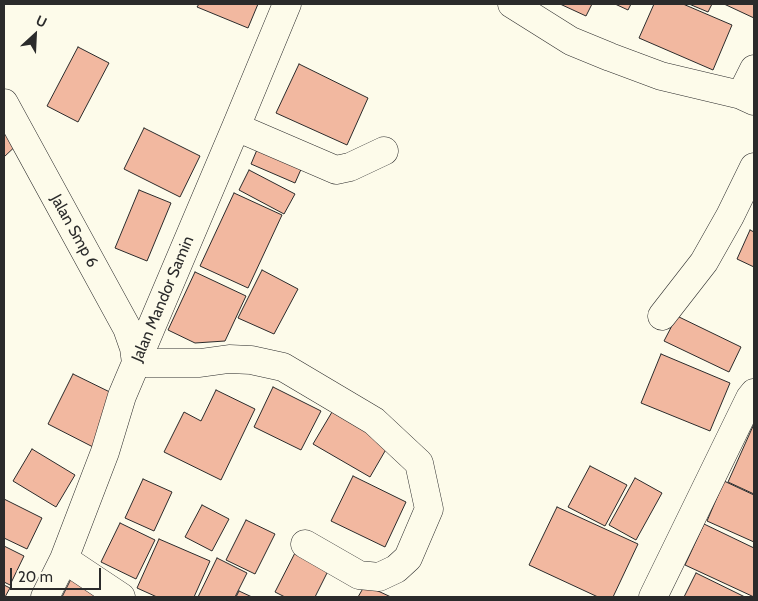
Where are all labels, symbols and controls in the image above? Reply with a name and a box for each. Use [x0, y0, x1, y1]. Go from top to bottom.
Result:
north arrow [10, 10, 60, 60]
text: U [33, 11, 50, 32]
street label: Jalan Smp 6 [46, 191, 102, 271]
street label: Jalan Mandor Samin [128, 233, 198, 365]
scale bar [12, 558, 104, 590]
text: 20 m [18, 568, 53, 586]

